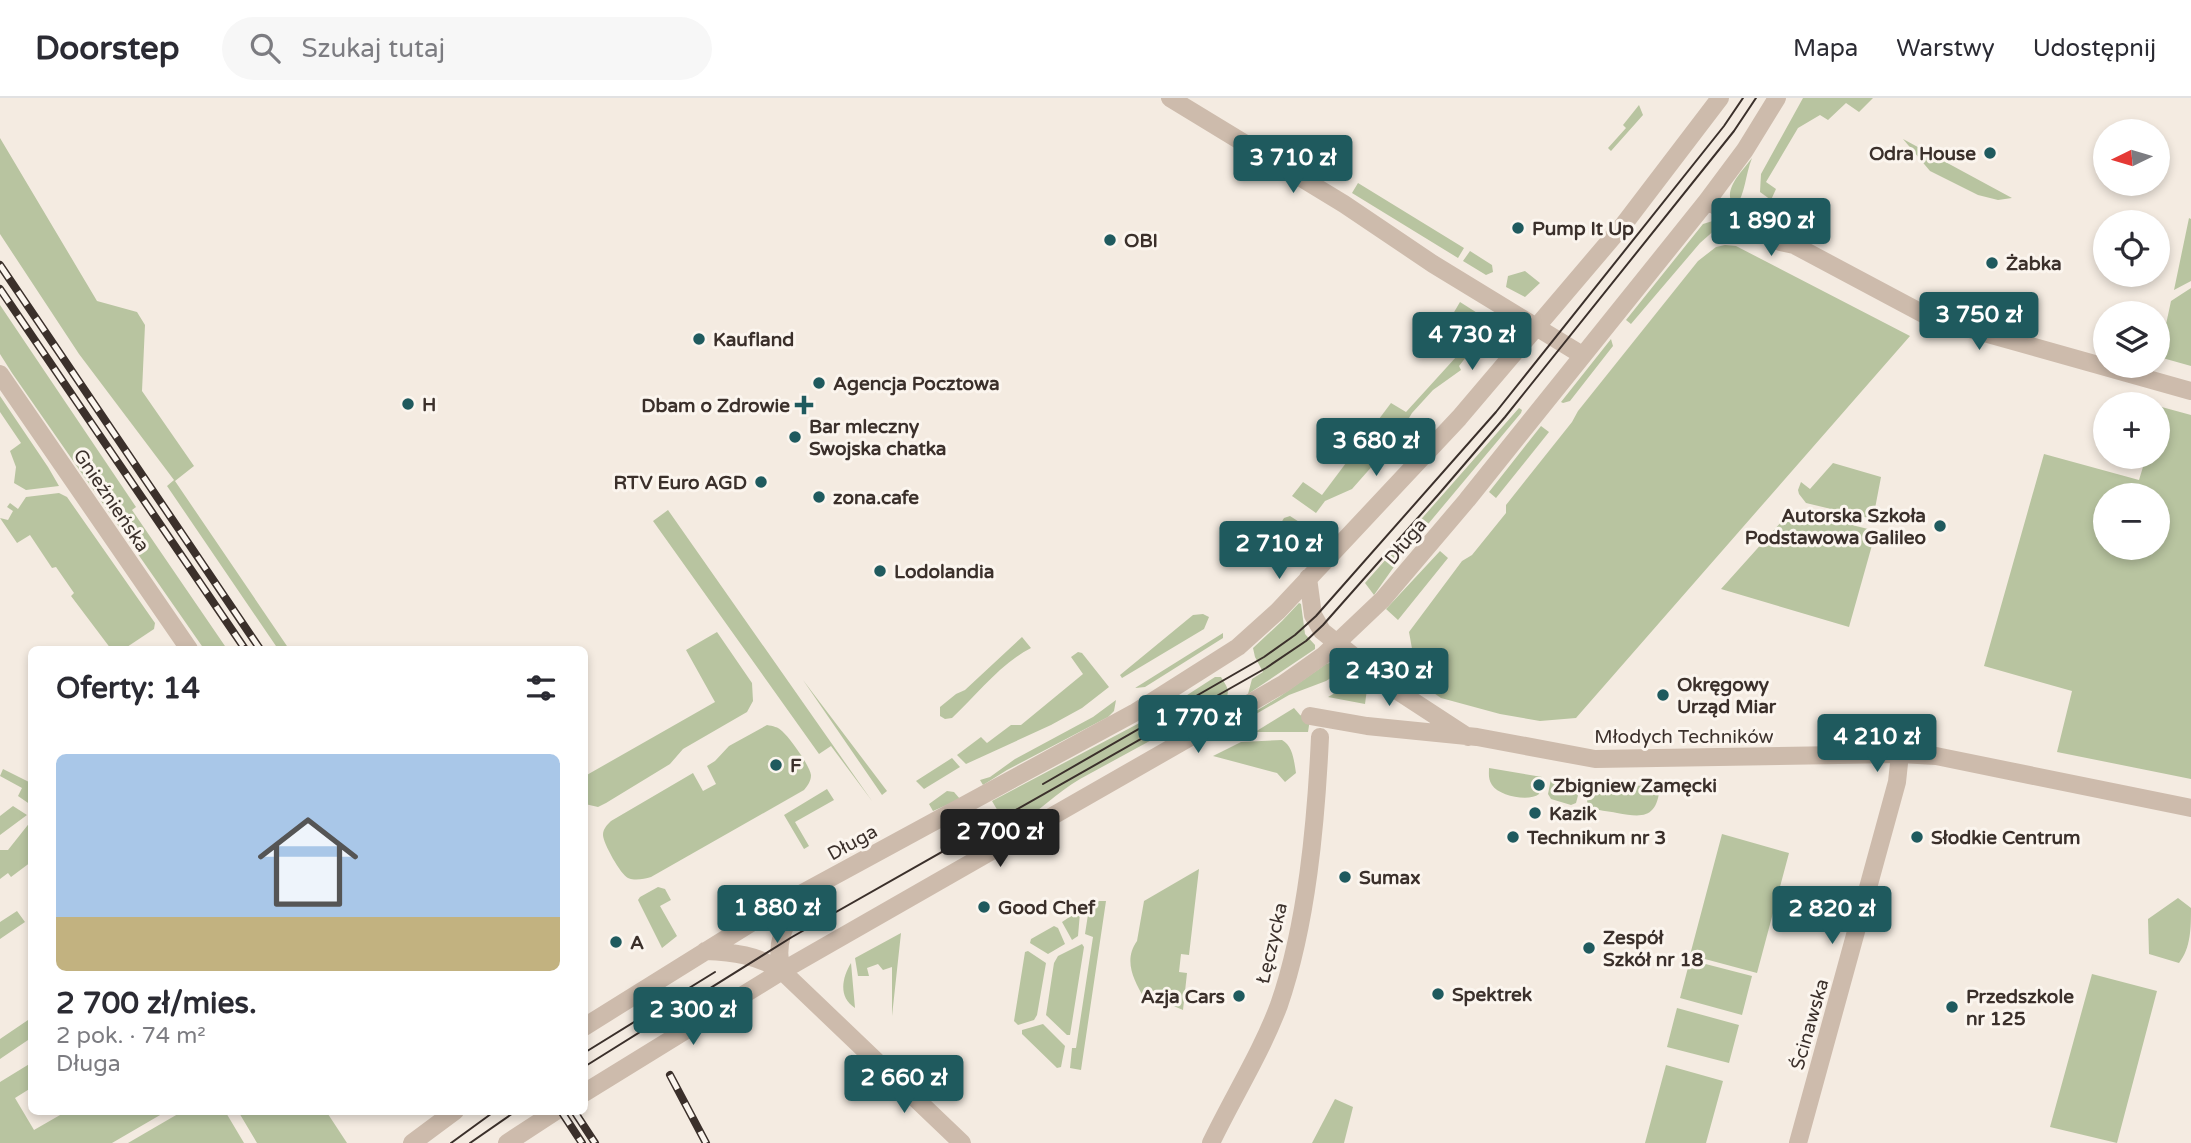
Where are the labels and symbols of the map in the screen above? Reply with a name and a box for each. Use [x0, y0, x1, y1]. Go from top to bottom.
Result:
north arrow [2093, 119, 2170, 196]
pin: 3 710 zł [1221, 136, 1365, 195]
place label: Odra House [1869, 143, 1976, 165]
marker: Odra House [1982, 145, 1998, 161]
pin: 1 890 zł [1699, 198, 1843, 258]
place label: Pump It Up [1532, 218, 1634, 241]
marker: Pump It Up [1510, 220, 1526, 236]
place label: OBI [1124, 230, 1158, 252]
marker: OBI [1102, 232, 1118, 248]
place label: Żabka [2006, 253, 2062, 275]
marker: Żabka [1984, 255, 2000, 271]
pin: 3 750 zł [1907, 292, 2051, 352]
pin: 4 730 zł [1400, 313, 1544, 372]
place label: Kaufland [713, 329, 794, 351]
marker: Kaufland [691, 331, 707, 347]
place label: Agencja Pocztowa [833, 373, 1000, 396]
marker: Agencja Pocztowa [811, 375, 827, 391]
place label: H [422, 394, 436, 416]
place label: Dbam o Zdrowie [641, 395, 790, 417]
marker: H [400, 396, 416, 412]
marker: Dbam o Zdrowie [796, 397, 812, 413]
place label: Bar mleczny Swojska chatka [809, 416, 947, 461]
pin: 3 680 zł [1304, 418, 1448, 478]
marker: Bar mleczny Swojska chatka [787, 429, 803, 445]
street label: Gnieźnieńska [69, 445, 154, 556]
place label: RTV Euro AGD [614, 472, 747, 494]
marker: RTV Euro AGD [753, 474, 769, 490]
place label: zona.cafe [833, 487, 919, 509]
marker: zona.cafe [811, 489, 827, 505]
place label: Autorska Szkoła Podstawowa Galileo [1745, 505, 1926, 549]
street label: Długa [1380, 514, 1431, 569]
marker: Autorska Szkoła Podstawowa Galileo [1932, 518, 1948, 534]
pin: 2 710 zł [1207, 522, 1351, 581]
place label: Lodolandia [894, 561, 994, 583]
marker: Lodolandia [872, 563, 888, 579]
pin: 2 430 zł [1317, 648, 1461, 708]
place label: Okręgowy Urząd Miar [1677, 674, 1777, 718]
marker: Okręgowy Urząd Miar [1655, 687, 1671, 703]
pin: 1 770 zł [1126, 696, 1270, 755]
pin: 4 210 zł [1805, 714, 1949, 774]
street label: Młodych Techników [1594, 726, 1774, 748]
place label: F [790, 755, 802, 777]
marker: F [768, 757, 784, 773]
place label: Zbigniew Zamęcki [1553, 775, 1717, 798]
marker: Zbigniew Zamęcki [1531, 777, 1547, 793]
place label: Kazik [1549, 803, 1598, 825]
marker: Kazik [1527, 805, 1543, 821]
pin: 2 700 zł [928, 810, 1072, 869]
street label: Długa [824, 820, 881, 865]
place label: Technikum nr 3 [1526, 827, 1666, 849]
place label: Słodkie Centrum [1931, 827, 2081, 849]
marker: Technikum nr 3 [1505, 829, 1521, 845]
marker: Słodkie Centrum [1909, 829, 1925, 845]
place label: Sumax [1359, 867, 1421, 889]
marker: Sumax [1337, 869, 1353, 885]
pin: 1 880 zł [705, 886, 849, 945]
pin: 2 820 zł [1760, 886, 1904, 946]
place label: Good Chef [998, 897, 1096, 919]
marker: Good Chef [976, 899, 992, 915]
street label: Łęczycka [1252, 901, 1292, 986]
place label: Zespół Szkół nr 18 [1603, 927, 1703, 971]
place label: A [630, 932, 644, 954]
marker: A [608, 934, 624, 950]
marker: Zespół Szkół nr 18 [1581, 940, 1597, 956]
street label: Ścinawska [1786, 976, 1833, 1072]
place label: Spektrek [1452, 984, 1533, 1007]
place label: Azja Cars [1141, 986, 1225, 1009]
marker: Spektrek [1430, 986, 1446, 1002]
place label: Przedszkole nr 125 [1966, 986, 2074, 1030]
pin: 2 300 zł [621, 988, 765, 1047]
marker: Azja Cars [1231, 988, 1247, 1004]
marker: Przedszkole nr 125 [1944, 999, 1960, 1015]
pin: 2 660 zł [832, 1056, 976, 1115]

